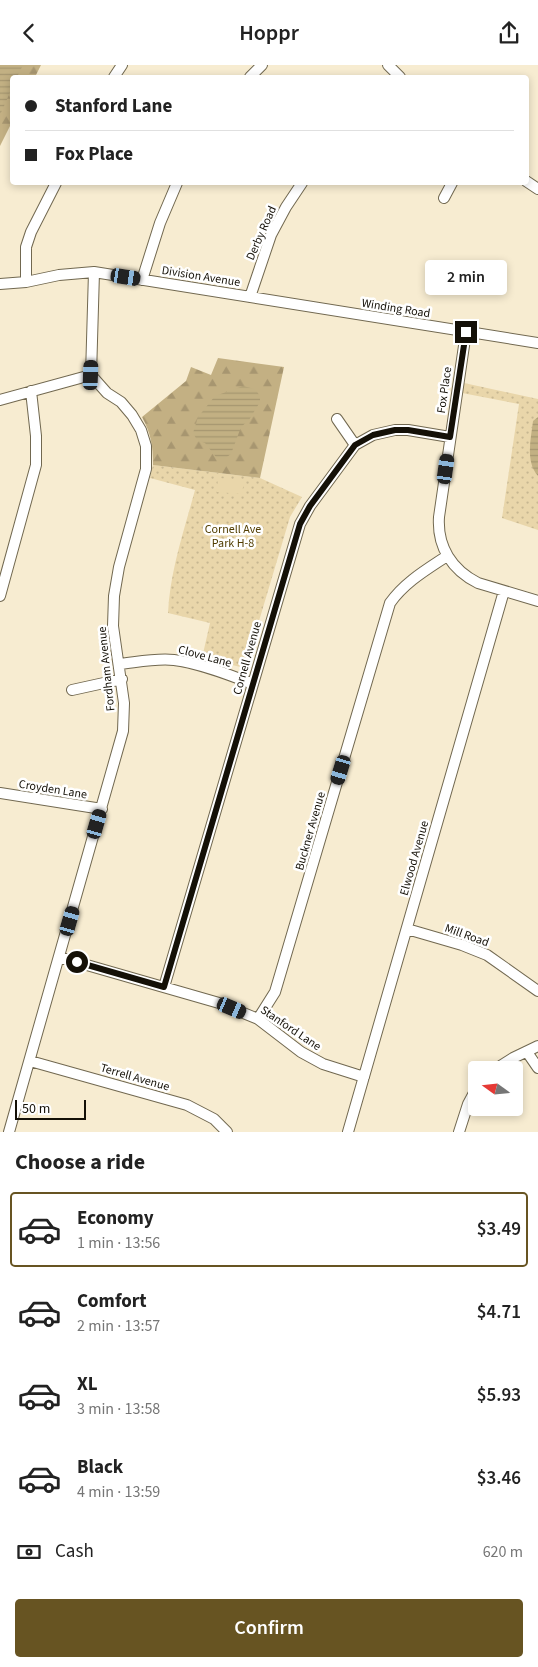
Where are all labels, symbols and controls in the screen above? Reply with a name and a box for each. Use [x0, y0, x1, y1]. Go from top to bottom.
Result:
text: Hoppr [239, 17, 299, 49]
icon: back [15, 19, 43, 47]
icon: share [495, 19, 523, 47]
text: Stanford Lane [55, 93, 172, 120]
text: Fox Place [55, 141, 133, 168]
street label: Derby Road [242, 203, 281, 263]
callout: 2 min [425, 259, 507, 295]
street label: Division Avenue [160, 262, 241, 291]
text: 2 min [447, 266, 485, 288]
car [110, 267, 141, 287]
street label: Winding Road [360, 295, 431, 322]
route end [455, 321, 477, 343]
car [82, 360, 99, 390]
street label: Fox Place [433, 366, 456, 414]
car [436, 453, 455, 485]
park label: Cornell Ave Park H-8 [205, 521, 261, 552]
street label: Cornell Avenue [229, 619, 266, 697]
street label: Fordham Avenue [94, 626, 119, 712]
street label: Clove Lane [176, 641, 234, 672]
car [329, 753, 352, 787]
street label: Croyden Lane [18, 776, 88, 803]
street label: Buckner Avenue [291, 790, 330, 872]
car [85, 808, 108, 840]
street label: Elwood Avenue [396, 819, 433, 898]
car [58, 905, 81, 937]
street label: Mill Road [442, 920, 491, 951]
route start [66, 951, 88, 973]
car [215, 995, 248, 1021]
street label: Stanford Lane [257, 1002, 324, 1055]
street label: Terrell Avenue [98, 1059, 171, 1095]
north arrow [468, 1061, 522, 1116]
map controls [468, 1061, 523, 1116]
scale bar [15, 1097, 86, 1120]
text: 50 m [22, 1099, 50, 1119]
text: Choose a ride [15, 1146, 145, 1178]
text: Economy [77, 1205, 154, 1232]
icon: car [17, 1207, 62, 1252]
text: $3.49 [477, 1216, 521, 1243]
text: 1 min · 13:56 [77, 1232, 160, 1254]
text: Comfort [77, 1288, 147, 1315]
icon: car [17, 1290, 62, 1335]
text: $4.71 [477, 1299, 521, 1326]
text: 2 min · 13:57 [77, 1315, 160, 1337]
text: XL [77, 1371, 98, 1398]
icon: car [17, 1373, 62, 1418]
text: $5.93 [477, 1382, 521, 1409]
text: 3 min · 13:58 [77, 1398, 160, 1420]
text: Black [77, 1454, 123, 1481]
icon: car [17, 1456, 62, 1501]
text: $3.46 [477, 1465, 521, 1492]
text: 4 min · 13:59 [77, 1481, 160, 1503]
icon: cash [15, 1538, 43, 1566]
text: Cash [55, 1538, 94, 1565]
text: 620 m [483, 1541, 523, 1563]
button: Confirm [15, 1599, 523, 1657]

